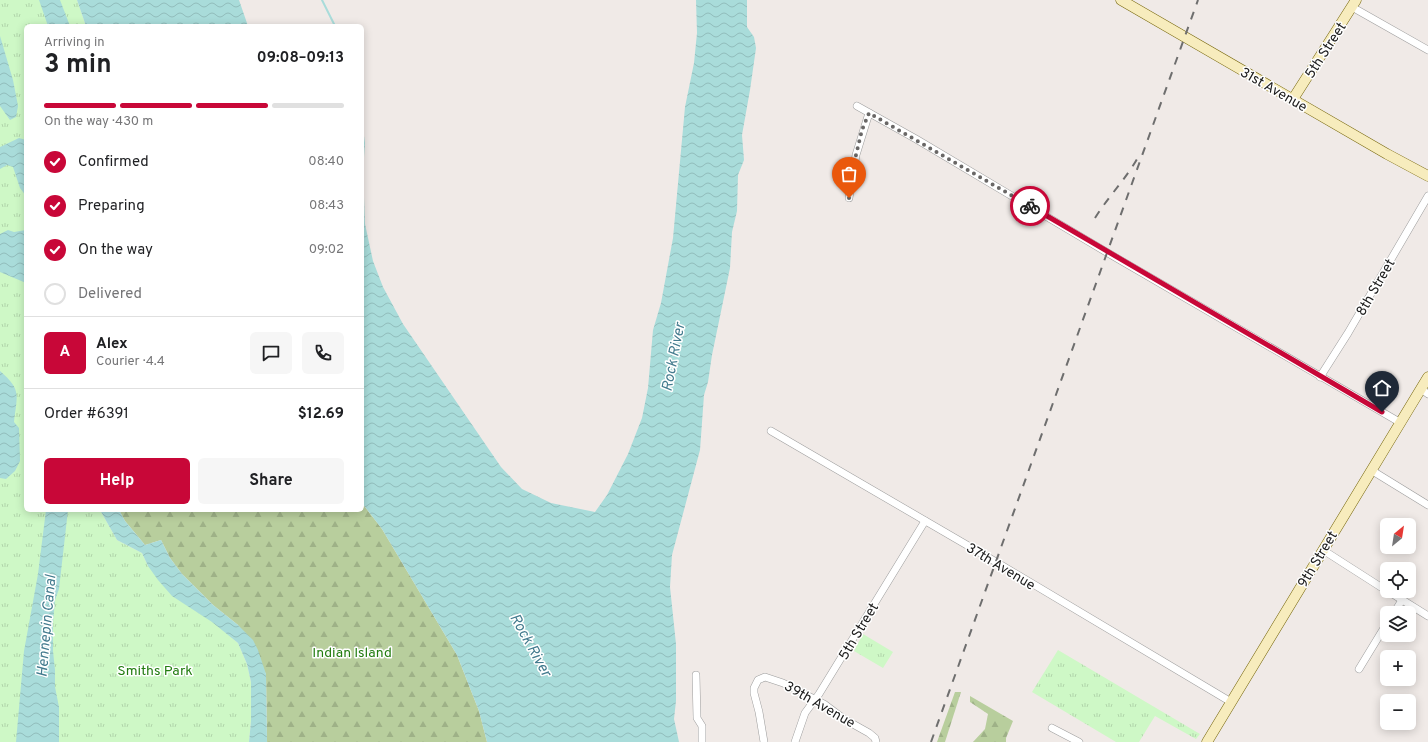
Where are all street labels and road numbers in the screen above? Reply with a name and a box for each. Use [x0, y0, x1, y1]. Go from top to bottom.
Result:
street label: 5th Street [1302, 20, 1351, 82]
street label: 31st Avenue [1237, 64, 1310, 116]
street label: 8th Street [1353, 256, 1399, 319]
street label: 9th Street [1295, 528, 1342, 591]
street label: 37th Avenue [963, 540, 1038, 595]
street label: 5th Street [836, 600, 883, 663]
street label: 39th Avenue [781, 678, 858, 732]

